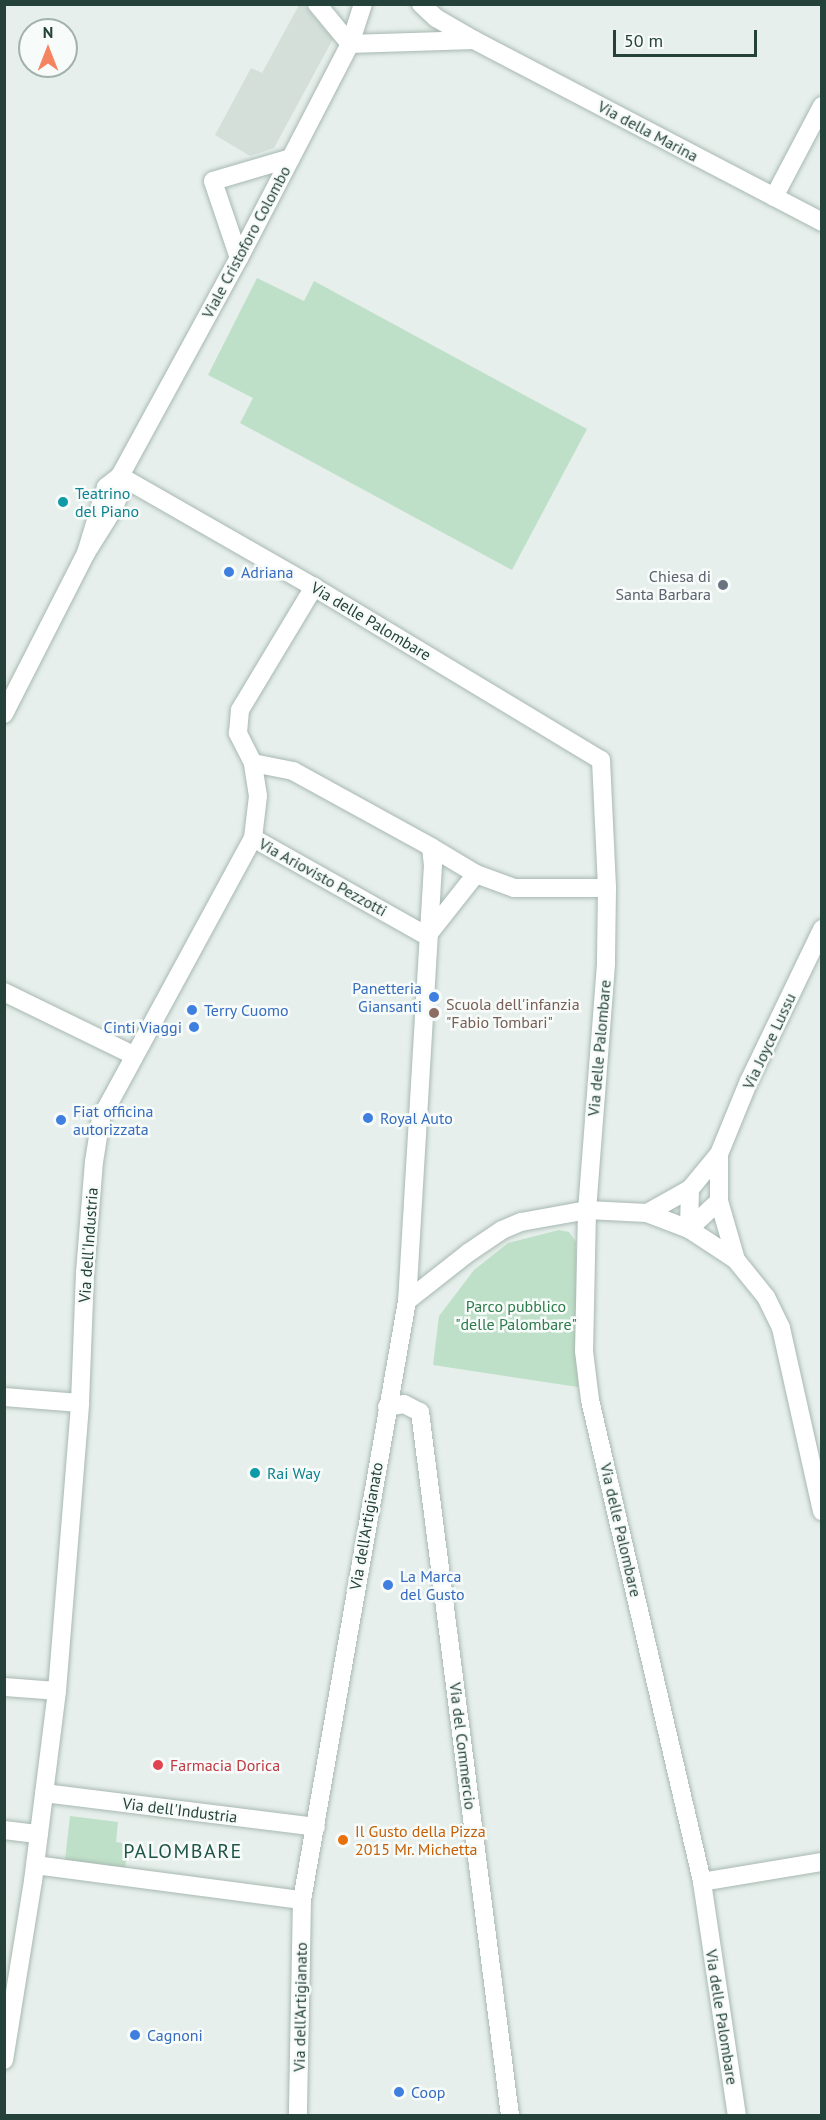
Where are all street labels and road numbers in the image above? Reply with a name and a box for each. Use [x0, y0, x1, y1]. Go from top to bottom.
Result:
street label: Via della Marina [595, 96, 701, 166]
street label: Viale Cristoforo Colombo [198, 163, 294, 321]
street label: Via delle Palombare [307, 578, 435, 664]
street label: Via Ariovisto Pezzotti [255, 834, 391, 920]
street label: Via delle Palombare [583, 979, 615, 1117]
street label: Via Joyce Lussu [738, 990, 800, 1092]
street label: Via dell'Industria [74, 1187, 102, 1303]
street label: Via dell'Artigianato [345, 1461, 387, 1591]
street label: Via delle Palombare [596, 1461, 646, 1599]
street label: Via del Commercio [446, 1681, 480, 1811]
street label: Via dell'Industria [121, 1793, 239, 1827]
street label: Via dell'Artigianato [289, 1942, 311, 2072]
street label: Via delle Palombare [702, 1948, 742, 2086]

